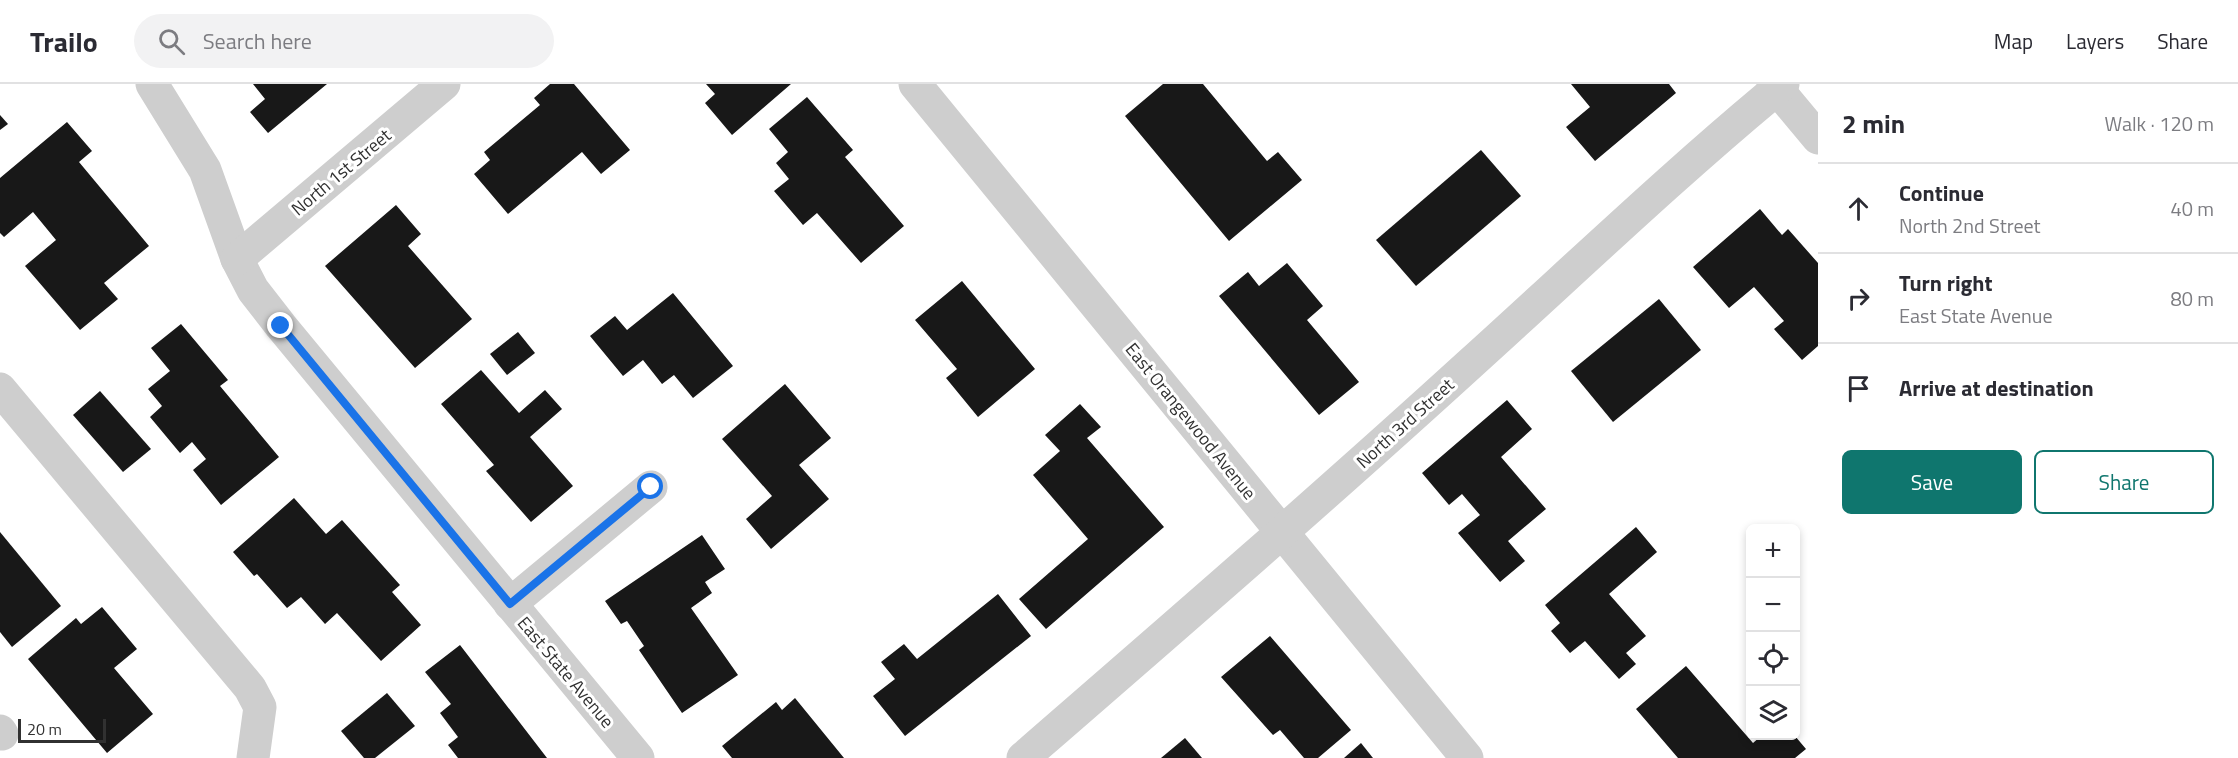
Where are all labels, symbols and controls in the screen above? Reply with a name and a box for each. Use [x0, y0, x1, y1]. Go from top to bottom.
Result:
search box [134, 14, 554, 68]
text: Trailo [30, 20, 98, 63]
text: Search here [203, 24, 312, 58]
icon: search [155, 25, 188, 58]
text: Map [1994, 25, 2033, 57]
text: Layers [2066, 25, 2124, 57]
text: Share [2157, 25, 2208, 57]
text: 2 min [1842, 104, 1905, 143]
text: Walk · 120 m [2105, 108, 2214, 139]
street label: North 1st Street [285, 122, 397, 222]
text: Continue [1899, 176, 1984, 210]
icon: ahead [1842, 192, 1875, 225]
text: 40 m [2170, 193, 2214, 224]
text: North 2nd Street [1899, 210, 2041, 241]
text: Turn right [1899, 266, 1993, 300]
icon: right [1842, 282, 1875, 315]
text: 80 m [2170, 283, 2214, 314]
text: East State Avenue [1899, 300, 2053, 331]
route end [267, 312, 293, 338]
street label: East Orangewood Avenue [1119, 337, 1263, 505]
street label: North 3rd Street [1350, 371, 1461, 474]
text: Arrive at destination [1899, 371, 2094, 405]
icon: arrive [1842, 372, 1875, 405]
button: Save [1842, 450, 2022, 514]
button: Share [2034, 450, 2214, 514]
route start [637, 473, 663, 499]
map controls [1746, 524, 1800, 740]
button: + [1746, 524, 1800, 578]
button: − [1746, 578, 1800, 632]
street label: East State Avenue [511, 610, 621, 734]
button: locate [1746, 632, 1800, 686]
button: layers [1746, 686, 1800, 740]
scale bar [18, 716, 106, 744]
text: 20 m [27, 717, 62, 741]

